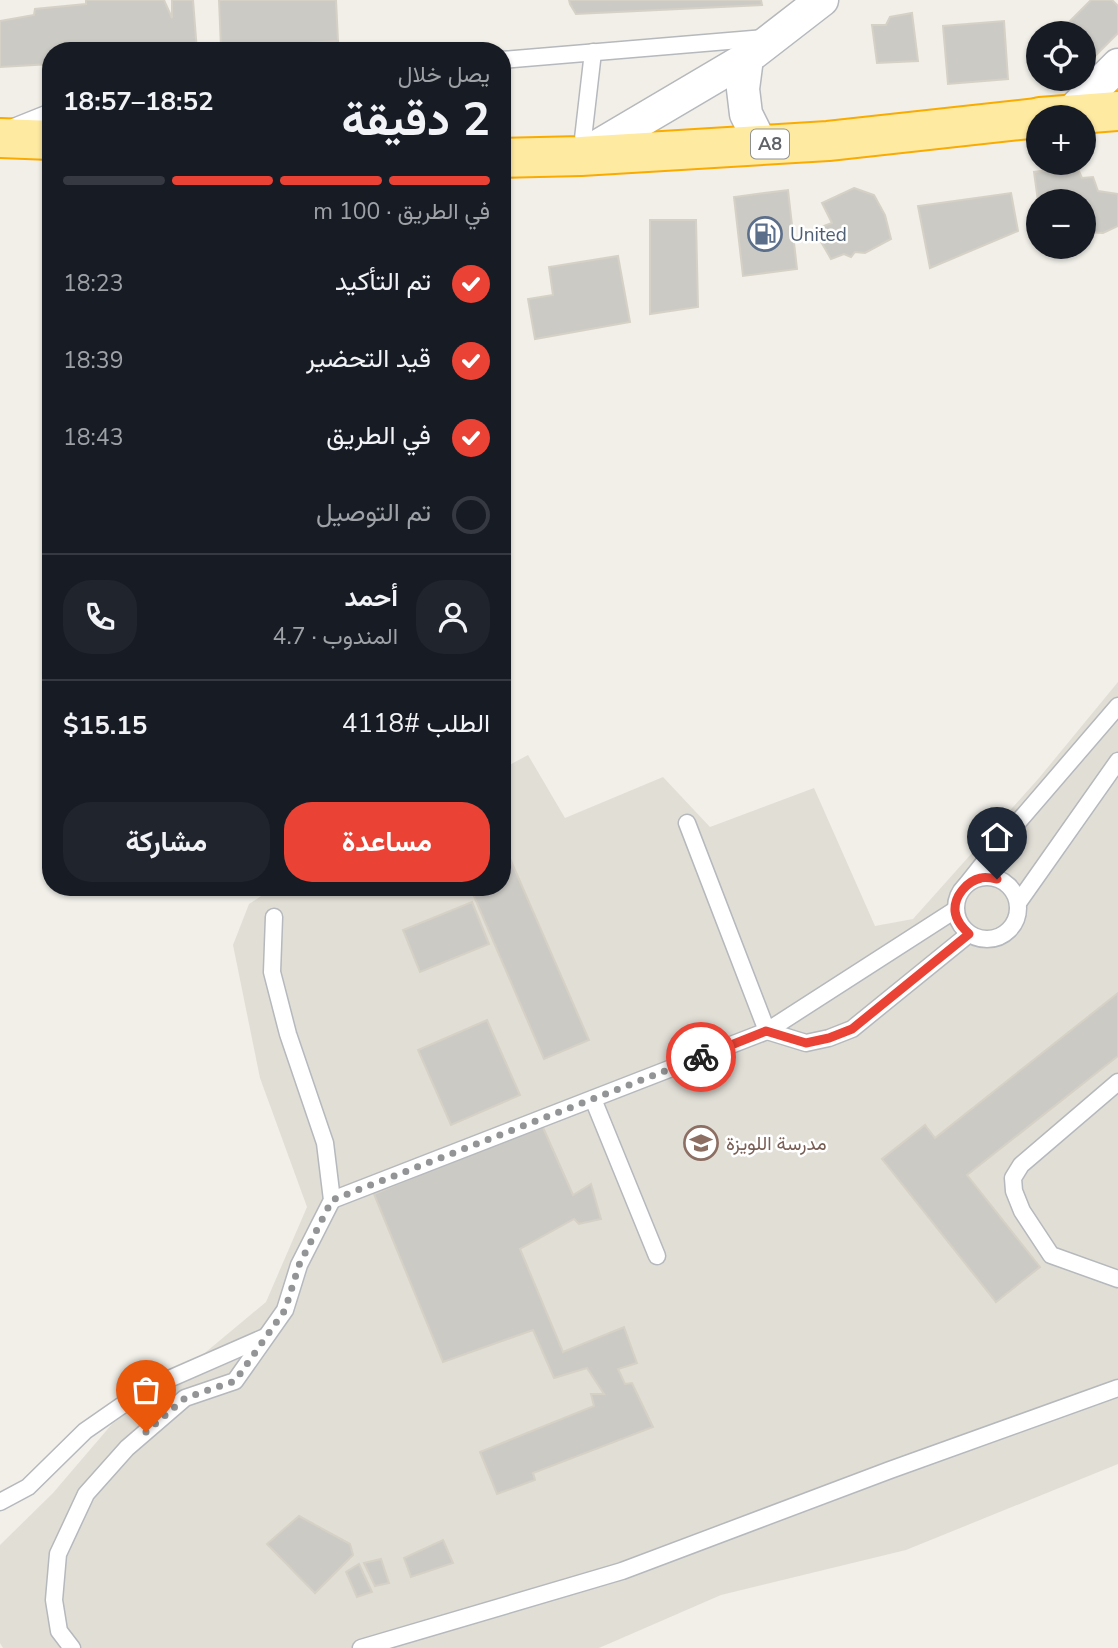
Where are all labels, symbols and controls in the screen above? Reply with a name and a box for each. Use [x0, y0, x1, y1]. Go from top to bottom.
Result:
map controls [1026, 21, 1096, 259]
button: locate [1026, 21, 1096, 91]
text: يصل خلال [398, 59, 490, 90]
text: 18:52–18:57 [63, 84, 214, 119]
text: 2 دقيقة [342, 88, 490, 151]
button: + [1026, 105, 1096, 175]
road number: A8 [751, 130, 789, 159]
button: − [1026, 189, 1096, 259]
text: في الطريق · 100 m [313, 196, 490, 227]
fuel station icon: United [746, 215, 784, 253]
place label: United [790, 222, 847, 248]
text: تم التأكيد [335, 264, 431, 299]
icon: check [452, 265, 490, 303]
text: 18:23 [63, 268, 123, 299]
text: قيد التحضير [306, 341, 431, 376]
icon: check [452, 342, 490, 380]
text: 18:39 [63, 345, 123, 376]
text: في الطريق [326, 418, 431, 453]
icon: check [452, 419, 490, 457]
text: 18:43 [63, 422, 123, 453]
text: تم التوصيل [316, 495, 431, 530]
button: phone [63, 580, 137, 654]
text: أحمد [345, 580, 398, 615]
button: person [416, 580, 490, 654]
text: المندوب · 4.7 [273, 621, 398, 652]
text: الطلب #4118 [342, 706, 490, 741]
text: $15.15 [63, 708, 147, 743]
button: مشاركة [63, 802, 270, 882]
button: مساعدة [284, 802, 490, 882]
pin [967, 807, 1027, 879]
icon: home [978, 818, 1016, 856]
courier [666, 1022, 736, 1092]
icon: bike [682, 1038, 720, 1076]
school or university icon: مدرسة اللويزة [682, 1124, 720, 1162]
place label: مدرسة اللويزة [726, 1131, 827, 1157]
pin [116, 1360, 176, 1432]
icon: bag [127, 1371, 165, 1409]

